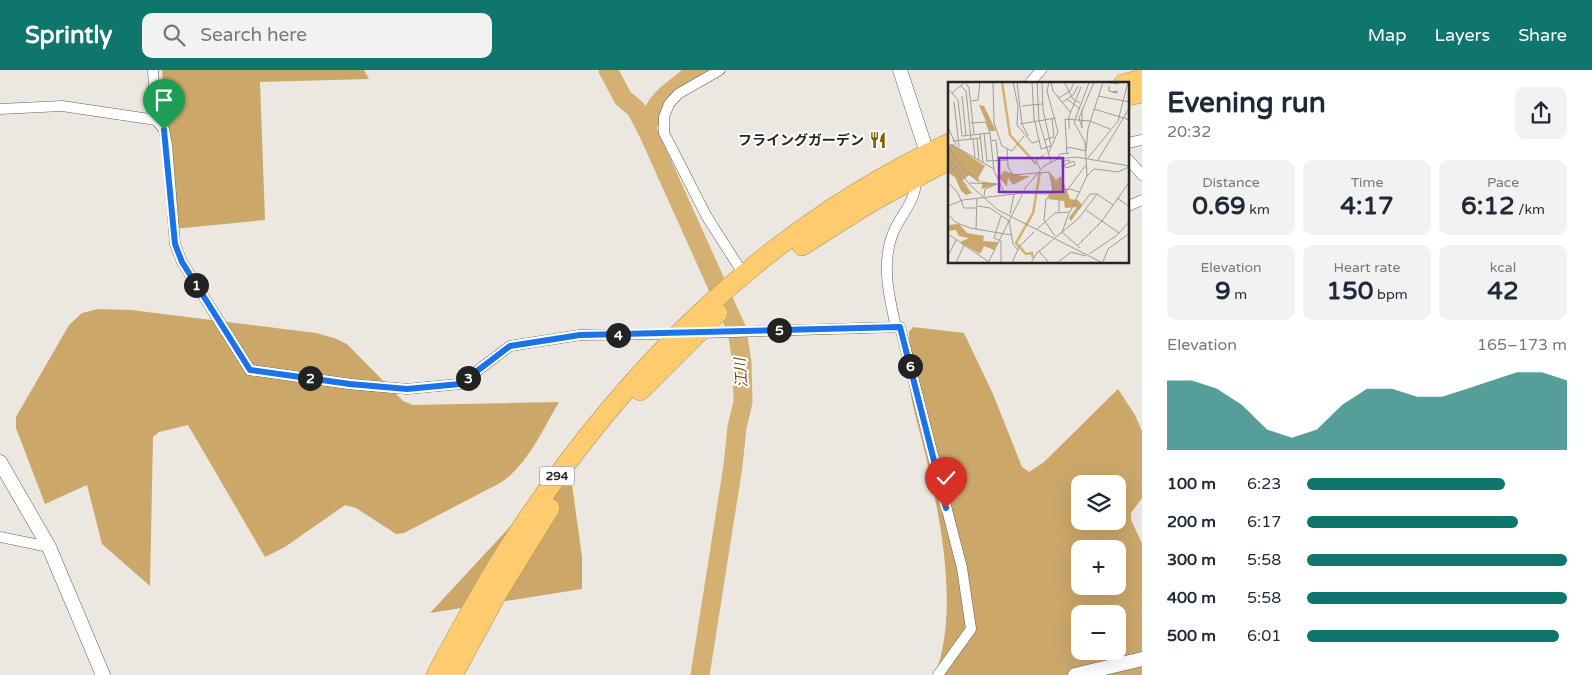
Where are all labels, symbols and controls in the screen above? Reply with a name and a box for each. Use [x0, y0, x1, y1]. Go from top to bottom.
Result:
search box [142, 13, 492, 58]
text: Sprintly [25, 21, 112, 50]
icon: search [160, 21, 188, 49]
text: Search here [200, 24, 307, 46]
text: Map [1368, 24, 1407, 46]
text: Layers [1435, 24, 1490, 46]
text: Share [1518, 24, 1567, 46]
pin [143, 79, 185, 130]
inset map [948, 82, 1130, 264]
icon: arrive [150, 86, 178, 114]
text: Evening run [1167, 86, 1326, 120]
button: share [1515, 87, 1567, 139]
text: 20:32 [1167, 122, 1211, 142]
restaurant icon: フライングガーデン [868, 130, 888, 150]
place label: フライングガーデン [738, 132, 864, 149]
text: Distance [1202, 174, 1260, 191]
text: Time [1351, 174, 1383, 191]
text: Pace [1487, 174, 1519, 191]
text: 0.69 [1192, 191, 1246, 221]
text: 4:17 [1340, 191, 1394, 221]
text: 6:12 [1461, 191, 1515, 221]
text: km [1246, 201, 1270, 218]
text: /km [1515, 201, 1545, 218]
text: Elevation [1200, 259, 1262, 276]
text: Heart rate [1334, 259, 1400, 276]
text: kcal [1490, 259, 1516, 276]
pin: 1 [184, 272, 208, 298]
text: 9 [1215, 276, 1231, 306]
text: 150 [1326, 276, 1373, 306]
text: 42 [1487, 276, 1519, 306]
text: 1 [192, 277, 201, 294]
text: m [1231, 286, 1247, 303]
text: bpm [1373, 286, 1408, 303]
pin: 5 [766, 318, 792, 342]
pin: 4 [606, 322, 630, 348]
text: 5 [775, 322, 784, 339]
text: 4 [614, 327, 623, 344]
text: Elevation [1167, 335, 1237, 355]
text: 165–173 m [1477, 335, 1567, 355]
pin: 6 [898, 354, 922, 378]
water label: 江川 [731, 355, 751, 389]
text: 6 [906, 358, 915, 375]
pin: 2 [298, 366, 322, 390]
pin: 3 [456, 366, 480, 390]
text: 2 [306, 370, 315, 387]
text: 3 [464, 370, 473, 387]
pin [925, 457, 967, 508]
icon: check [932, 464, 960, 492]
road number: 294 [540, 466, 574, 486]
text: 100 m [1167, 474, 1216, 494]
text: 6:23 [1247, 474, 1281, 494]
map controls [1071, 475, 1126, 660]
button: layers [1071, 475, 1126, 530]
text: 200 m [1167, 512, 1216, 532]
text: 6:17 [1247, 512, 1281, 532]
button: + [1071, 540, 1126, 595]
text: 300 m [1167, 550, 1216, 570]
text: 5:58 [1247, 550, 1281, 570]
text: 400 m [1167, 588, 1216, 608]
text: 5:58 [1247, 588, 1281, 608]
button: − [1071, 605, 1126, 660]
text: 500 m [1167, 626, 1216, 646]
text: 6:01 [1247, 626, 1281, 646]

